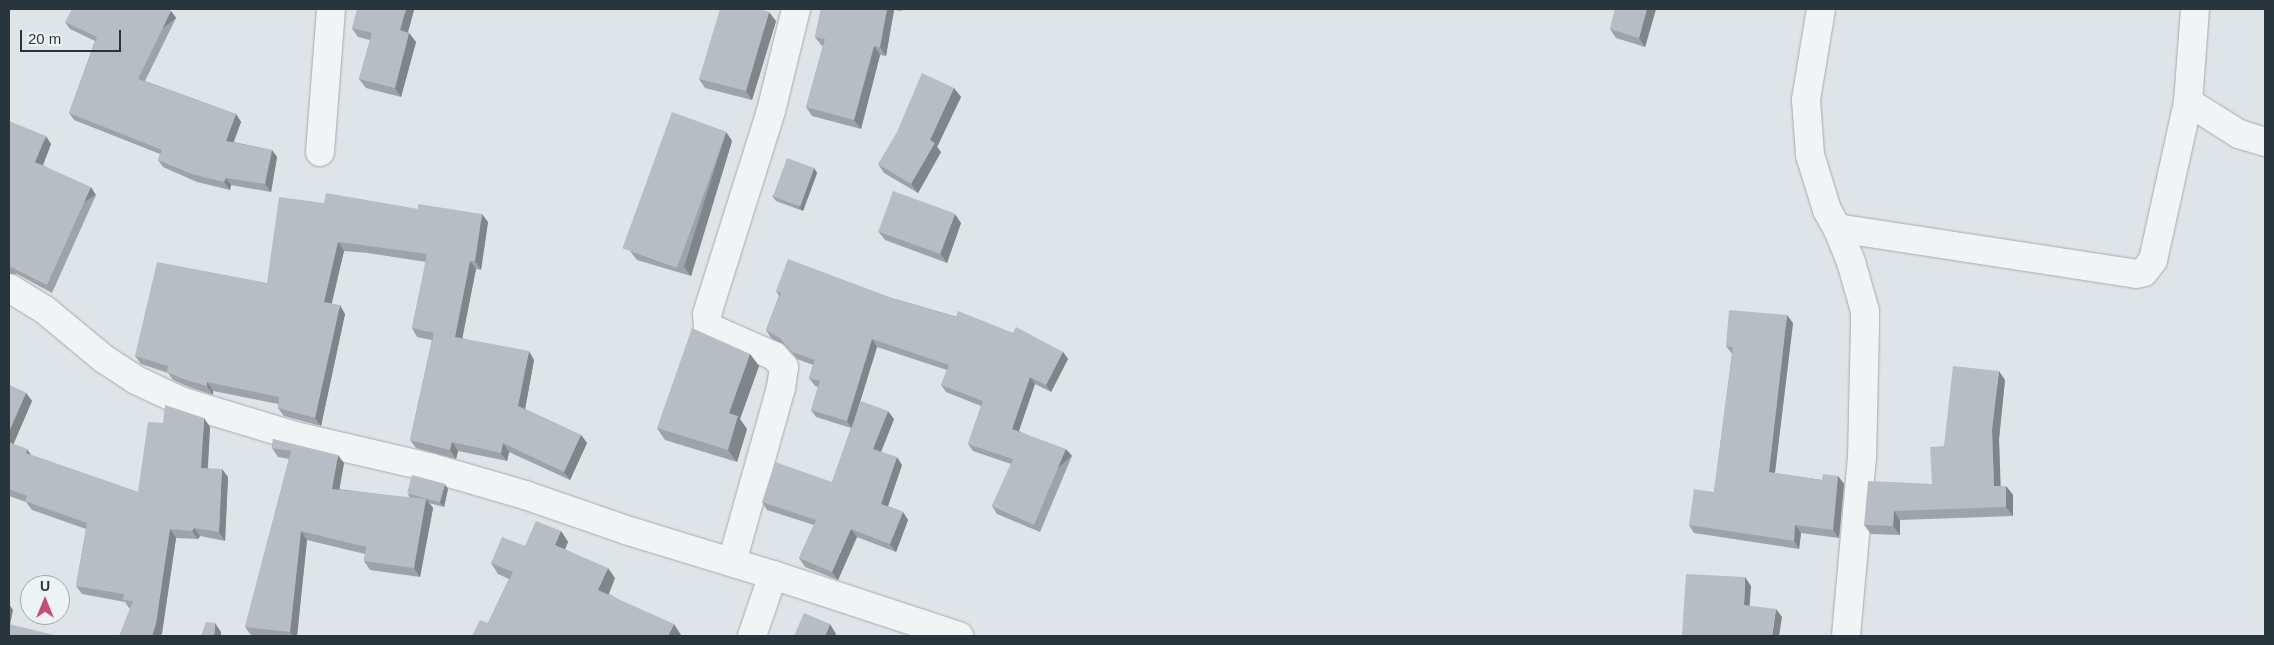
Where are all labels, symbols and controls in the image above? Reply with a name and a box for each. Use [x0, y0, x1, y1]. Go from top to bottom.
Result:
scale bar [22, 20, 124, 52]
text: 20 m [28, 30, 61, 47]
north arrow [20, 575, 70, 625]
text: U [40, 578, 50, 594]

